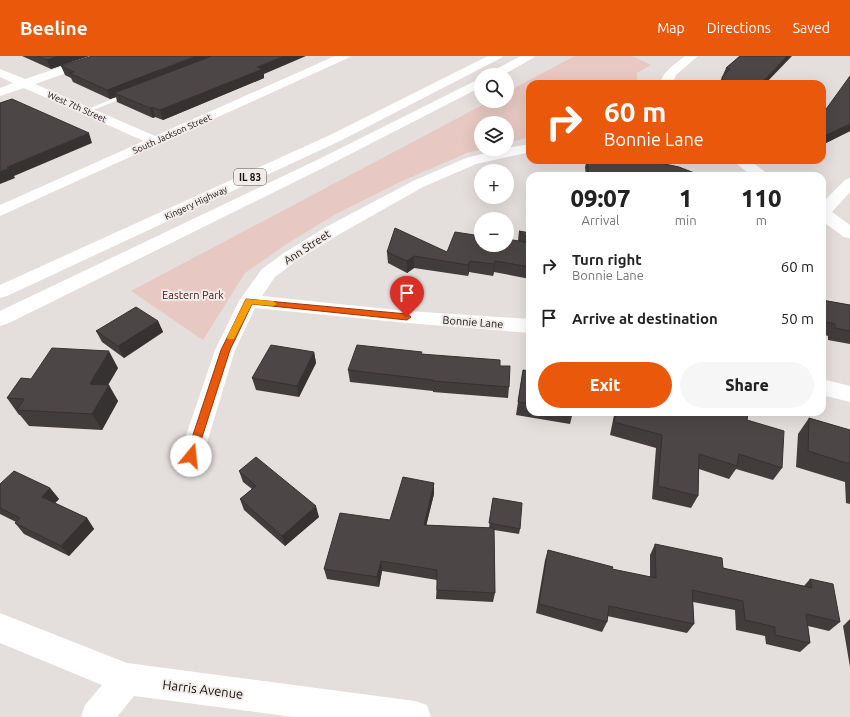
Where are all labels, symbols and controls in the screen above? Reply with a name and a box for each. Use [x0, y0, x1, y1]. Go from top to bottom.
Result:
text: Beeline [20, 17, 88, 39]
text: Map [657, 20, 685, 36]
text: Directions [707, 20, 771, 36]
text: Saved [793, 20, 830, 36]
map controls [474, 68, 514, 252]
button: search [474, 68, 514, 108]
street label: West 7th Street [46, 89, 109, 125]
icon: right [538, 96, 590, 148]
text: 60 m [604, 96, 666, 127]
street label: South Jackson Street [131, 112, 213, 156]
button: layers [474, 116, 514, 156]
text: Bonnie Lane [604, 129, 704, 149]
button: + [474, 164, 514, 204]
road number: IL 83 [234, 169, 266, 185]
street label: Kingery Highway [163, 184, 229, 222]
text: 09:07 [570, 185, 630, 212]
text: 1 [679, 185, 692, 212]
text: 110 [741, 185, 782, 212]
button: − [474, 212, 514, 252]
text: Arrival [581, 213, 619, 227]
text: min [675, 213, 697, 227]
text: m [756, 213, 767, 227]
street label: Ann Street [282, 227, 333, 266]
text: Turn right [572, 251, 642, 268]
icon: right [538, 255, 560, 277]
text: 60 m [781, 258, 814, 275]
text: Bonnie Lane [572, 268, 644, 282]
pin [390, 276, 424, 317]
icon: arrive [396, 282, 418, 304]
park label: Eastern Park [162, 289, 224, 301]
icon: arrive [538, 307, 560, 329]
text: Arrive at destination [572, 310, 718, 327]
text: 50 m [781, 310, 814, 327]
street label: Bonnie Lane [442, 314, 504, 330]
button: Exit [538, 362, 672, 408]
button: Share [680, 362, 814, 408]
position arrow [170, 435, 212, 477]
street label: Harris Avenue [162, 677, 244, 701]

